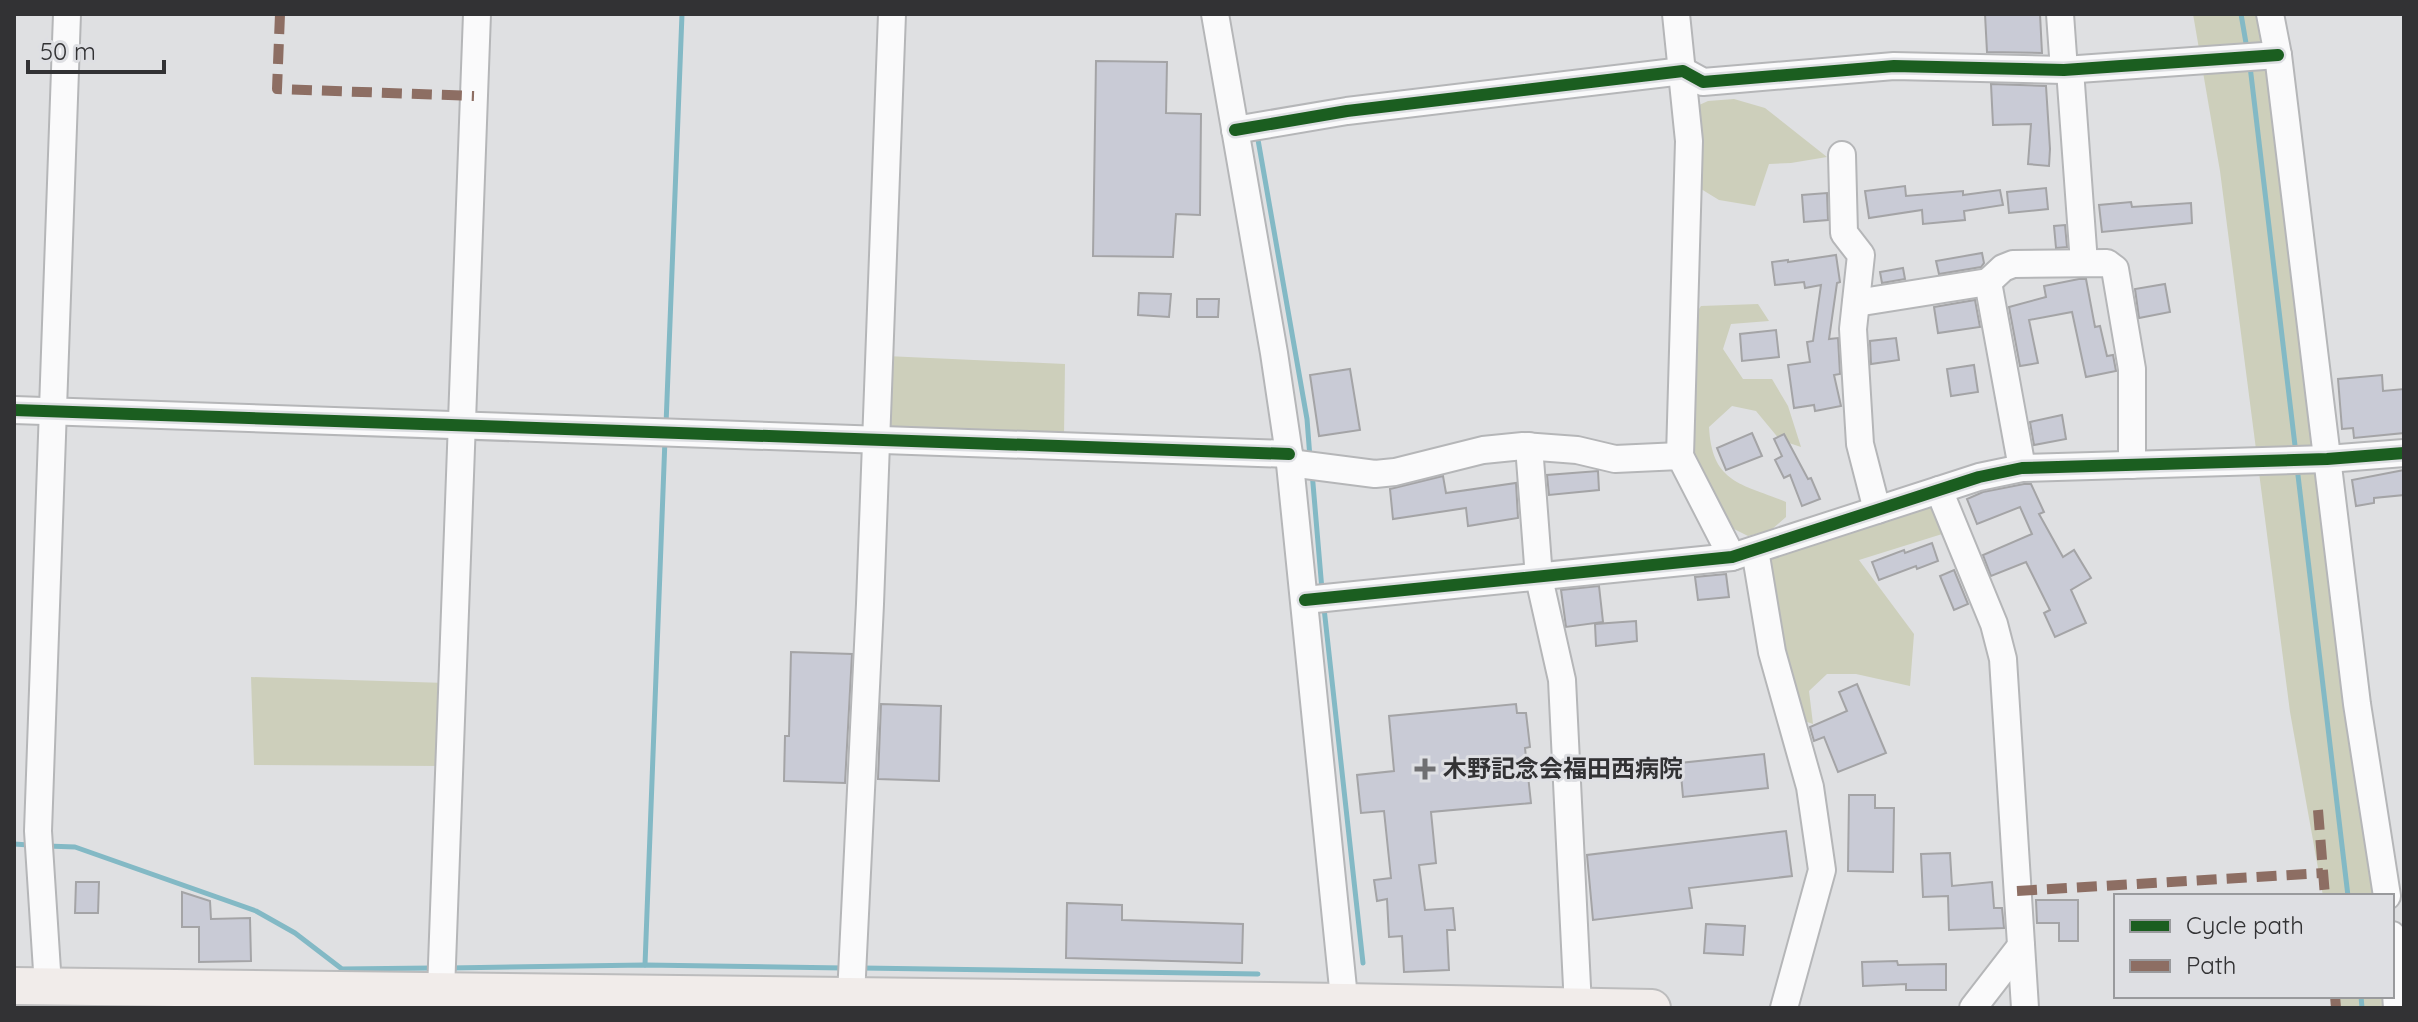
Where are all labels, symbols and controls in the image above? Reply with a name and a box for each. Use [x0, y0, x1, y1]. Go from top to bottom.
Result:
scale bar [28, 24, 164, 74]
text: 50 m [40, 36, 96, 66]
place label: 木野記念会福田西病院 [1443, 753, 1683, 783]
marker: 木野記念会福田西病院 [1414, 758, 1436, 780]
legend [2114, 894, 2394, 998]
text: Cycle path [2186, 910, 2304, 940]
text: Path [2186, 950, 2237, 980]

